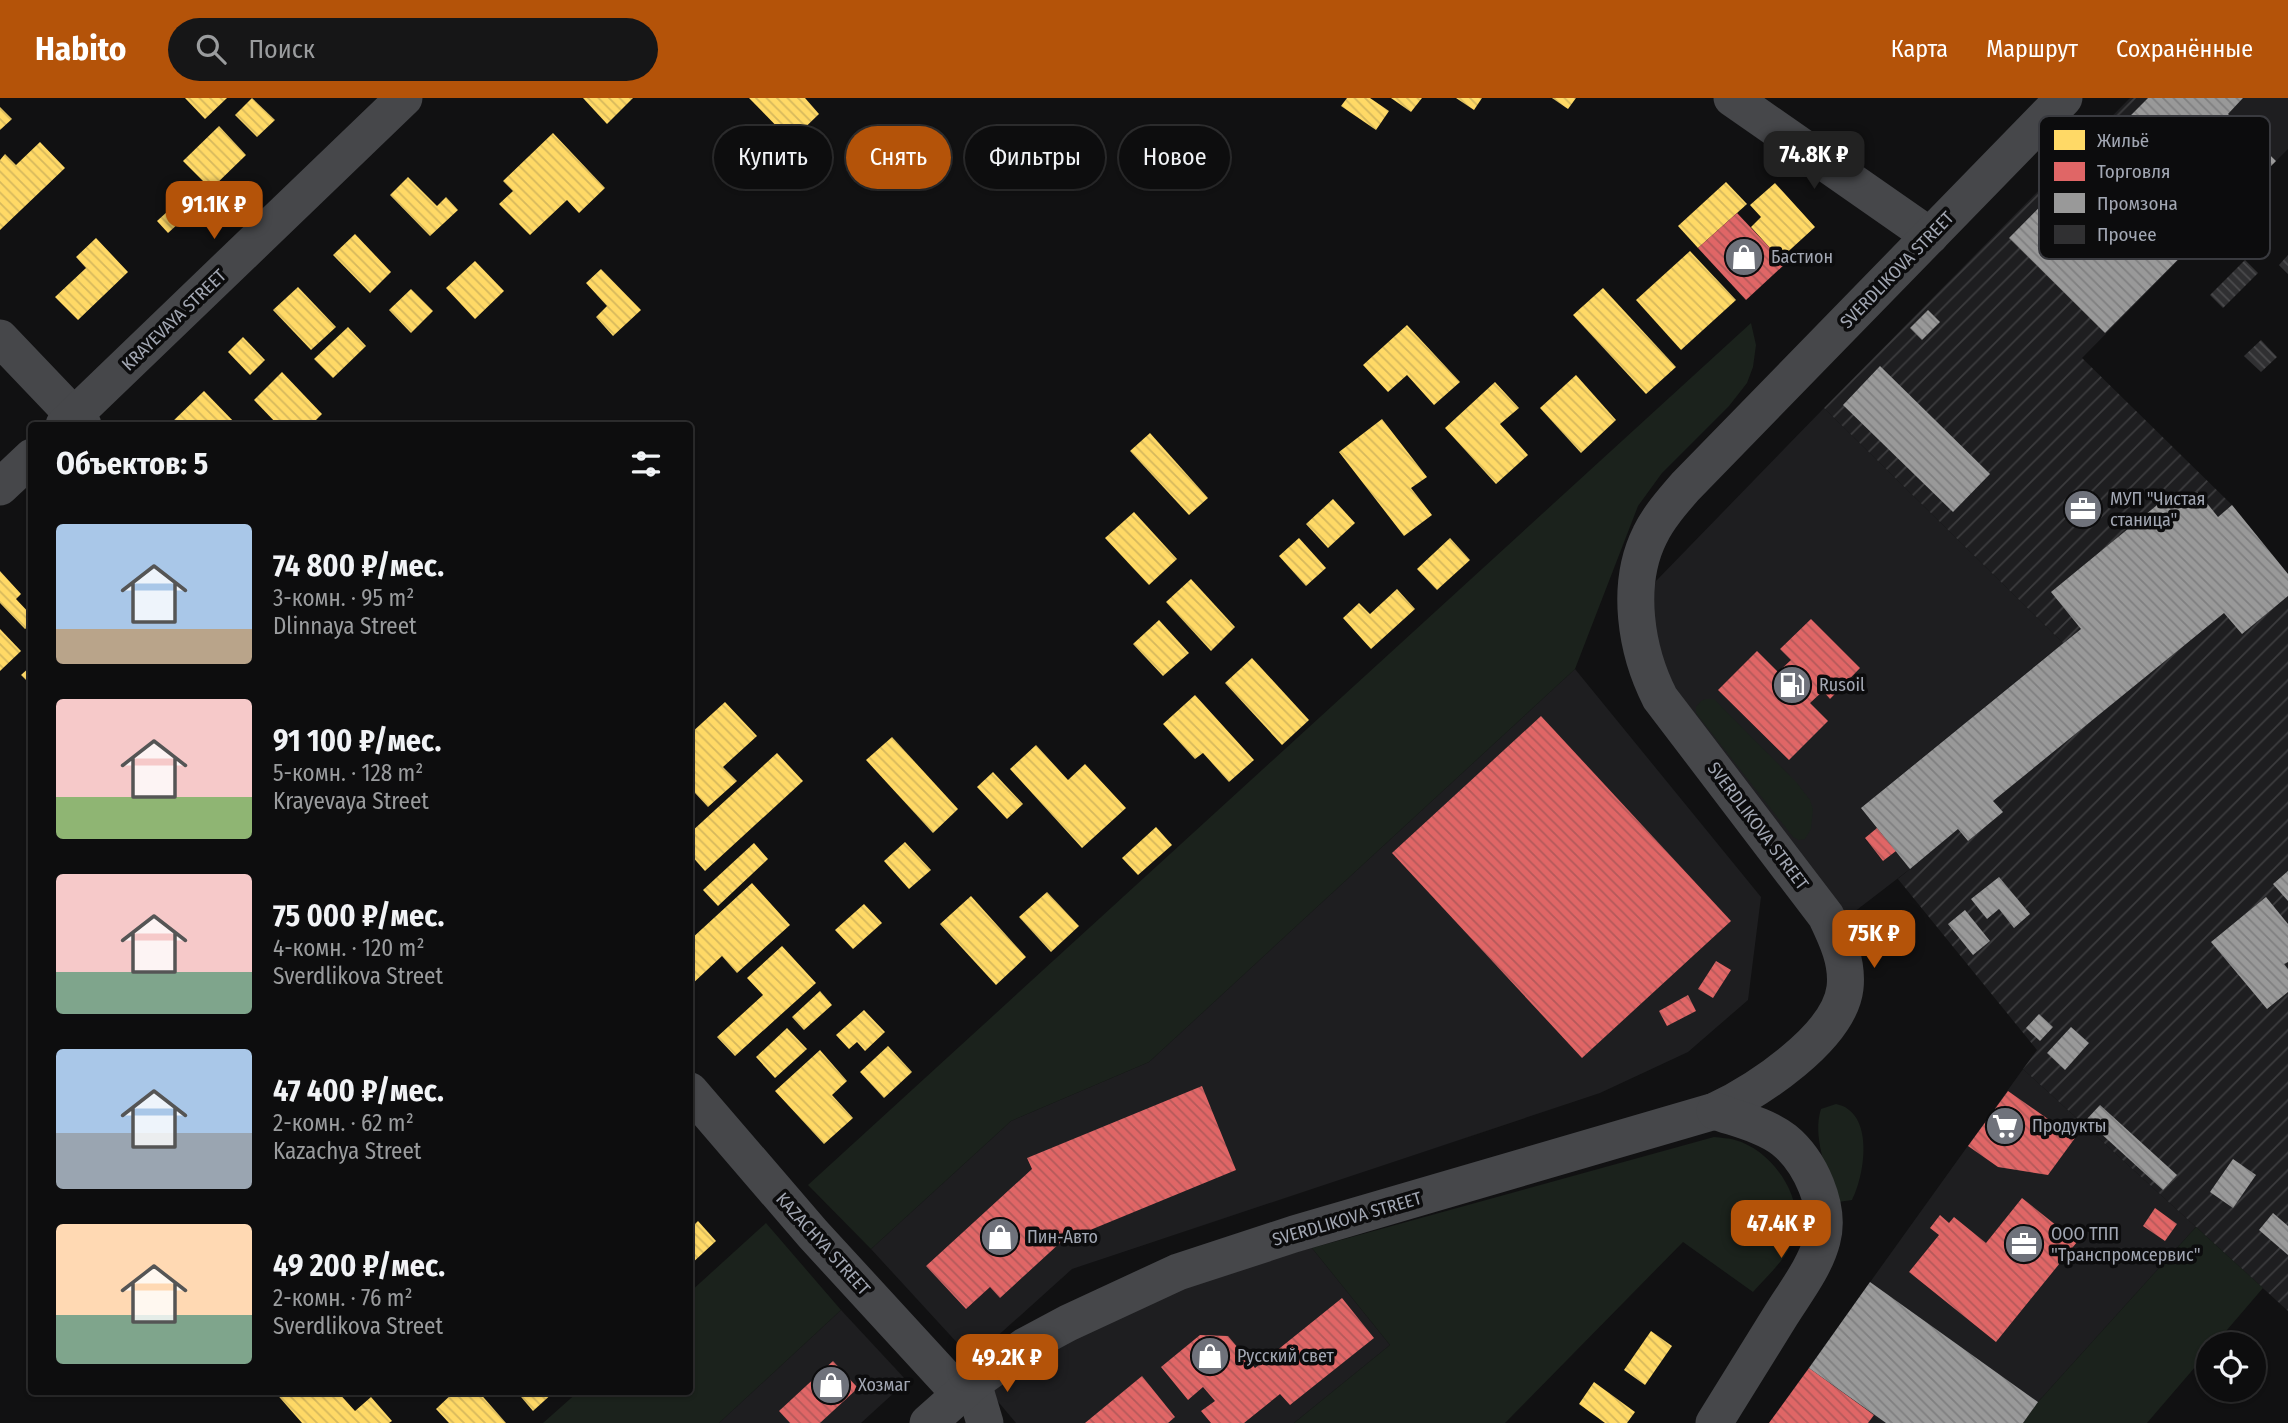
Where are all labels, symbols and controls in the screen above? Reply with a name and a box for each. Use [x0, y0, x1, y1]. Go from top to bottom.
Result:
search box [168, 18, 658, 81]
text: Habito [35, 29, 126, 69]
icon: search [192, 30, 230, 68]
text: Поиск [248, 34, 315, 65]
text: Карта [1891, 35, 1948, 63]
text: Маршрут [1986, 35, 2078, 63]
text: Сохранённые [2116, 35, 2253, 63]
legend [2039, 116, 2270, 259]
chip: Купить [714, 126, 832, 189]
chip: Снять [846, 126, 951, 189]
chip: Фильтры [965, 126, 1105, 189]
chip: Новое [1119, 126, 1230, 189]
text: Жильё [2097, 129, 2149, 152]
pin: 74.8K ₽ [1749, 132, 1879, 191]
text: 74.8K ₽ [1780, 140, 1848, 168]
text: Торговля [2097, 160, 2170, 183]
pin: 91.1K ₽ [149, 181, 279, 241]
text: 91.1K ₽ [182, 190, 246, 218]
text: Промзона [2097, 192, 2178, 215]
street label: SVERDLIKOVA STREET [1836, 206, 1959, 333]
text: Прочее [2097, 223, 2157, 246]
shop icon: Бастион [1723, 236, 1765, 278]
place label: Бастион [1771, 246, 1833, 268]
street label: KRAYEVAYA STREET [117, 264, 231, 375]
icon: filters [627, 445, 665, 483]
text: Объектов: 5 [56, 446, 208, 482]
office icon: МУП "Чистая станица" [2062, 488, 2104, 530]
place label: МУП "Чистая станица" [2110, 488, 2205, 531]
text: 74 800 ₽/мес. [273, 548, 444, 584]
icon: home [112, 552, 196, 636]
text: 3-комн. · 95 m² [273, 584, 414, 612]
text: Dlinnaya Street [273, 612, 417, 640]
fuel station icon: Rusoil [1771, 664, 1813, 706]
place label: Rusoil [1819, 674, 1865, 696]
text: 91 100 ₽/мес. [273, 723, 441, 759]
icon: home [112, 727, 196, 811]
street label: SVERDLIKOVA STREET [1703, 758, 1814, 895]
text: 5-комн. · 128 m² [273, 759, 423, 787]
text: Krayevaya Street [273, 787, 429, 815]
text: 75 000 ₽/мес. [273, 898, 444, 934]
icon: home [112, 902, 196, 986]
pin: 75K ₽ [1825, 910, 1923, 970]
text: 75K ₽ [1848, 919, 1900, 947]
text: 4-комн. · 120 m² [273, 934, 425, 962]
text: Sverdlikova Street [273, 962, 443, 990]
text: 47 400 ₽/мес. [273, 1073, 444, 1109]
icon: home [112, 1077, 196, 1161]
supermarket icon: Продукты [1984, 1105, 2026, 1147]
text: 2-комн. · 62 m² [273, 1109, 414, 1137]
place label: Продукты [2032, 1115, 2107, 1137]
text: Kazachya Street [273, 1137, 421, 1165]
street label: SVERDLIKOVA STREET [1270, 1187, 1425, 1251]
street label: KAZACHYA STREET [771, 1188, 875, 1300]
pin: 47.4K ₽ [1716, 1200, 1846, 1260]
text: 47.4K ₽ [1747, 1209, 1815, 1237]
shop icon: Пин-Авто [979, 1216, 1021, 1258]
office icon: ООО ТПП "Транспромсервис" [2003, 1223, 2045, 1265]
place label: ООО ТПП "Транспромсервис" [2051, 1223, 2200, 1266]
place label: Пин-Авто [1027, 1226, 1098, 1248]
text: 49 200 ₽/мес. [273, 1248, 445, 1284]
icon: home [112, 1252, 196, 1336]
text: 2-комн. · 76 m² [273, 1284, 413, 1312]
text: Sverdlikova Street [273, 1312, 443, 1340]
map controls [2196, 1332, 2266, 1402]
button: locate [2196, 1332, 2266, 1402]
pin: 49.2K ₽ [942, 1334, 1072, 1394]
shop icon: Русский свет [1189, 1335, 1231, 1377]
text: 49.2K ₽ [972, 1343, 1042, 1371]
place label: Русский свет [1237, 1345, 1335, 1367]
shop icon: Хозмаг [810, 1364, 852, 1406]
place label: Хозмаг [858, 1374, 910, 1396]

